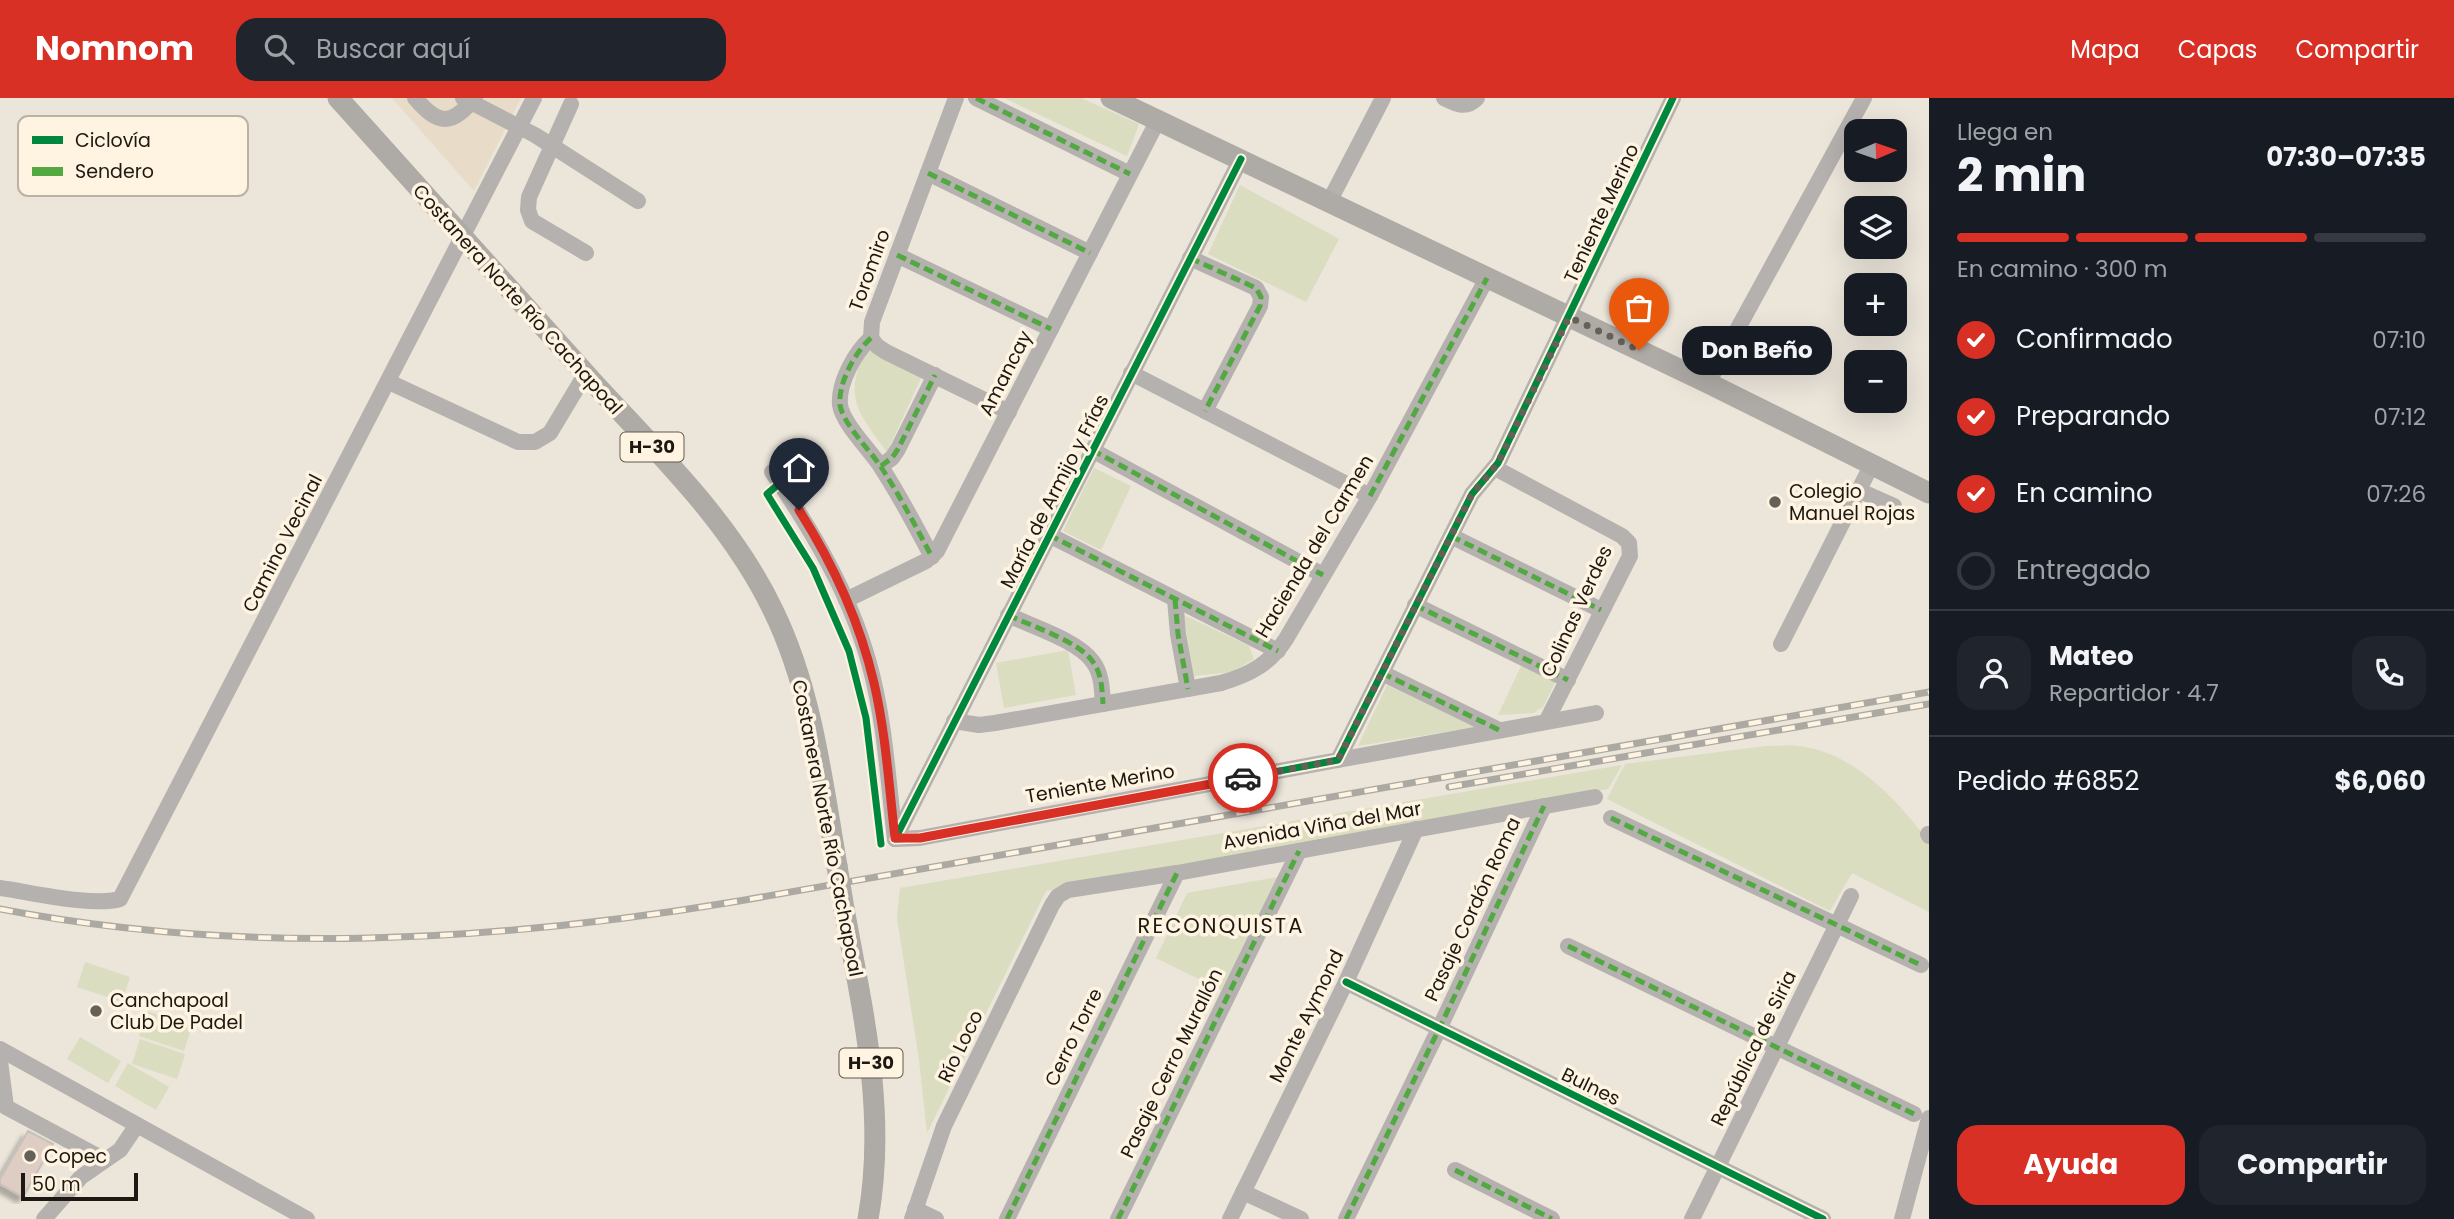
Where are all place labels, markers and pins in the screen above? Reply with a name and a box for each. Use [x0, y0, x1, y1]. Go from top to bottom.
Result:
pin [1609, 278, 1669, 350]
callout: Don Beño [1681, 326, 1831, 374]
pin [769, 438, 829, 510]
place label: Colegio Manuel Rojas [1789, 478, 1915, 527]
marker: Colegio Manuel Rojas [1767, 494, 1783, 510]
place label: Canchapoal Club De Padel [110, 987, 243, 1036]
marker: Canchapoal Club De Padel [88, 1003, 104, 1019]
place label: Copec [44, 1143, 107, 1170]
marker: Copec [22, 1148, 38, 1164]

